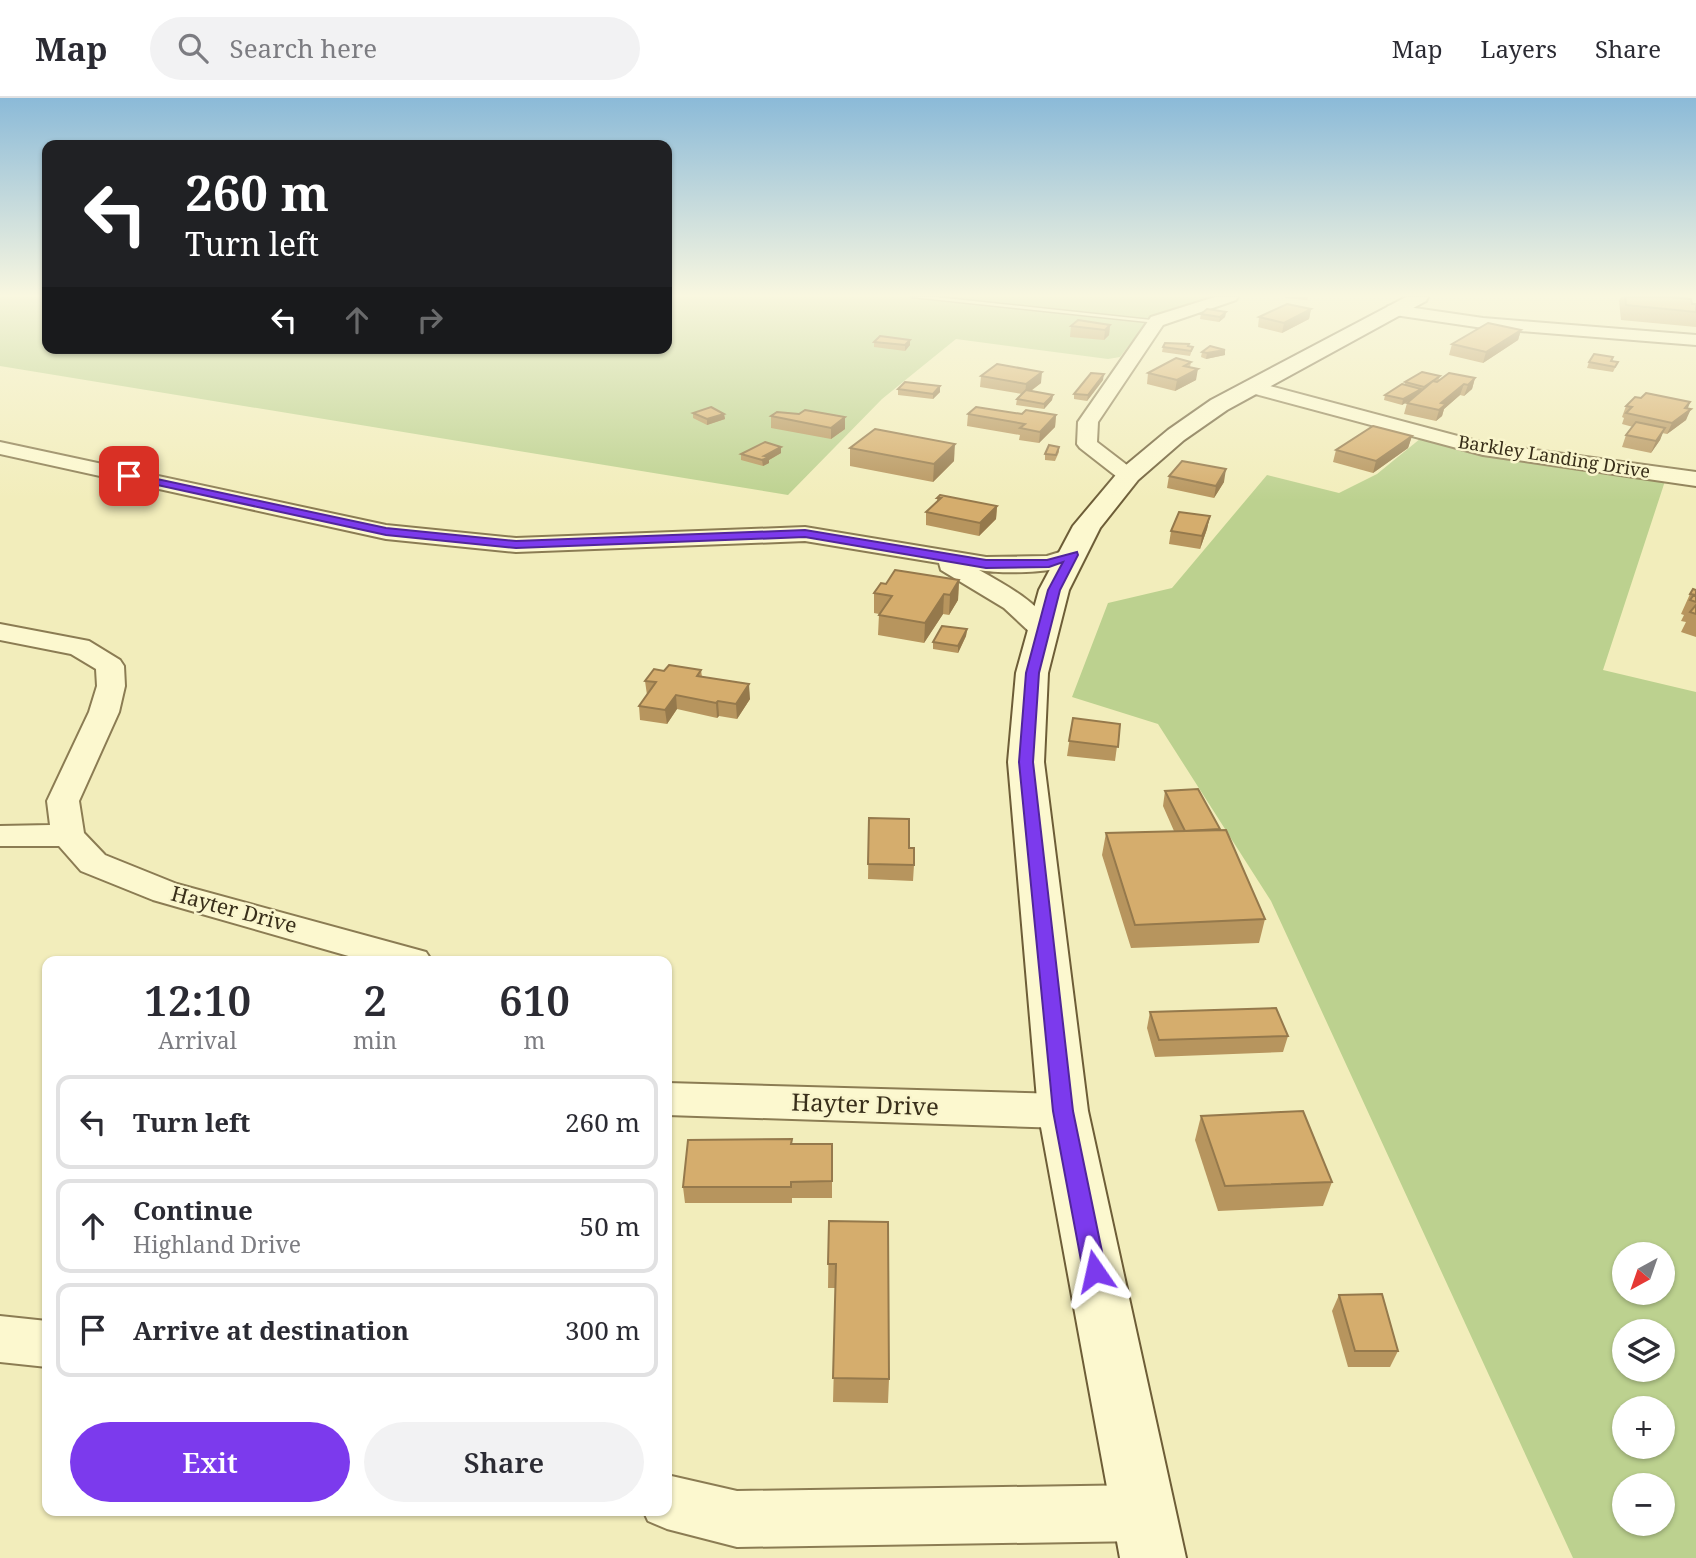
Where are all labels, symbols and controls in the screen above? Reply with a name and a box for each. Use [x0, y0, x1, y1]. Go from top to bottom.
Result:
search box [150, 17, 640, 80]
text: Map [35, 26, 108, 71]
icon: search [174, 29, 212, 67]
text: Search here [230, 30, 377, 66]
text: Map [1392, 32, 1443, 65]
text: Layers [1481, 32, 1557, 65]
text: Share [1595, 32, 1661, 65]
text: 260 m [185, 159, 329, 225]
icon: left [70, 168, 161, 259]
text: Turn left [185, 222, 319, 265]
icon: left [265, 301, 303, 339]
icon: ahead [338, 301, 376, 339]
icon: right [411, 301, 449, 339]
street label: Barkley Landing Drive [1456, 429, 1652, 483]
pin [99, 446, 159, 506]
icon: arrive [110, 457, 148, 495]
street label: Hayter Drive [168, 879, 300, 939]
text: 12:10 [144, 971, 251, 1028]
text: 2 [363, 971, 387, 1028]
text: 610 [499, 971, 570, 1028]
text: Arrival [158, 1024, 237, 1056]
text: min [353, 1024, 397, 1056]
text: m [524, 1024, 545, 1056]
street label: Hayter Drive [791, 1084, 939, 1123]
icon: left [74, 1103, 112, 1141]
text: Turn left [133, 1104, 250, 1140]
text: 260 m [565, 1104, 640, 1140]
text: Continue [133, 1192, 253, 1228]
icon: ahead [74, 1207, 112, 1245]
text: 50 m [580, 1208, 640, 1244]
text: Highland Drive [133, 1228, 301, 1260]
position arrow [1058, 1234, 1132, 1308]
north arrow [1612, 1242, 1675, 1306]
map controls [1612, 1242, 1675, 1536]
icon: arrive [74, 1311, 112, 1349]
text: Arrive at destination [133, 1312, 409, 1348]
text: 300 m [565, 1312, 640, 1348]
button: layers [1612, 1319, 1675, 1382]
button: + [1612, 1396, 1675, 1459]
button: Exit [70, 1422, 350, 1502]
button: Share [364, 1422, 644, 1502]
button: − [1612, 1473, 1675, 1536]

